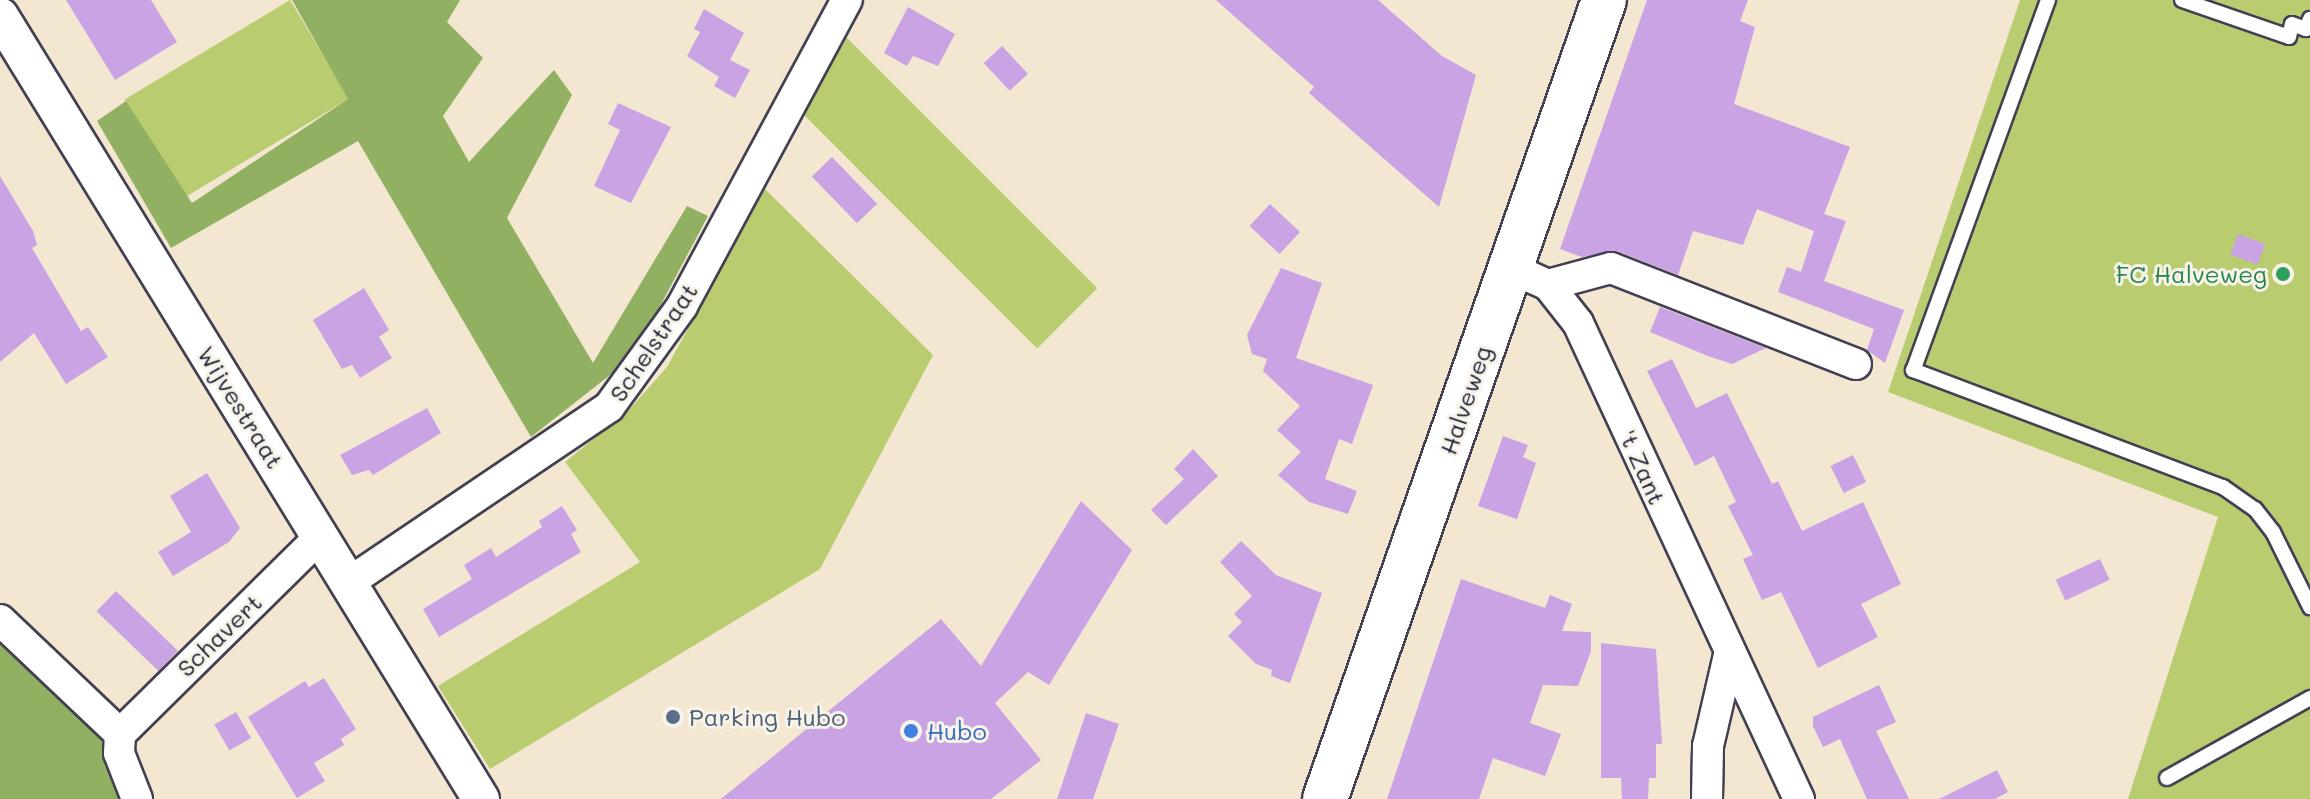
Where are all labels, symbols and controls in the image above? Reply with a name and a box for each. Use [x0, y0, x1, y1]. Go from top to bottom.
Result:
place label: FC Halveweg [2116, 260, 2267, 288]
marker: FC Halveweg [2274, 265, 2292, 283]
street label: Schelstraat [603, 277, 703, 407]
street label: Wijvestraat [192, 341, 290, 473]
street label: Halveweg [1433, 342, 1497, 458]
street label: 't Zant [1614, 425, 1672, 509]
street label: Schavert [171, 588, 267, 682]
place label: Parking Hubo [689, 703, 845, 731]
marker: Parking Hubo [664, 708, 682, 726]
place label: Hubo [927, 717, 987, 745]
marker: Hubo [902, 722, 920, 740]

